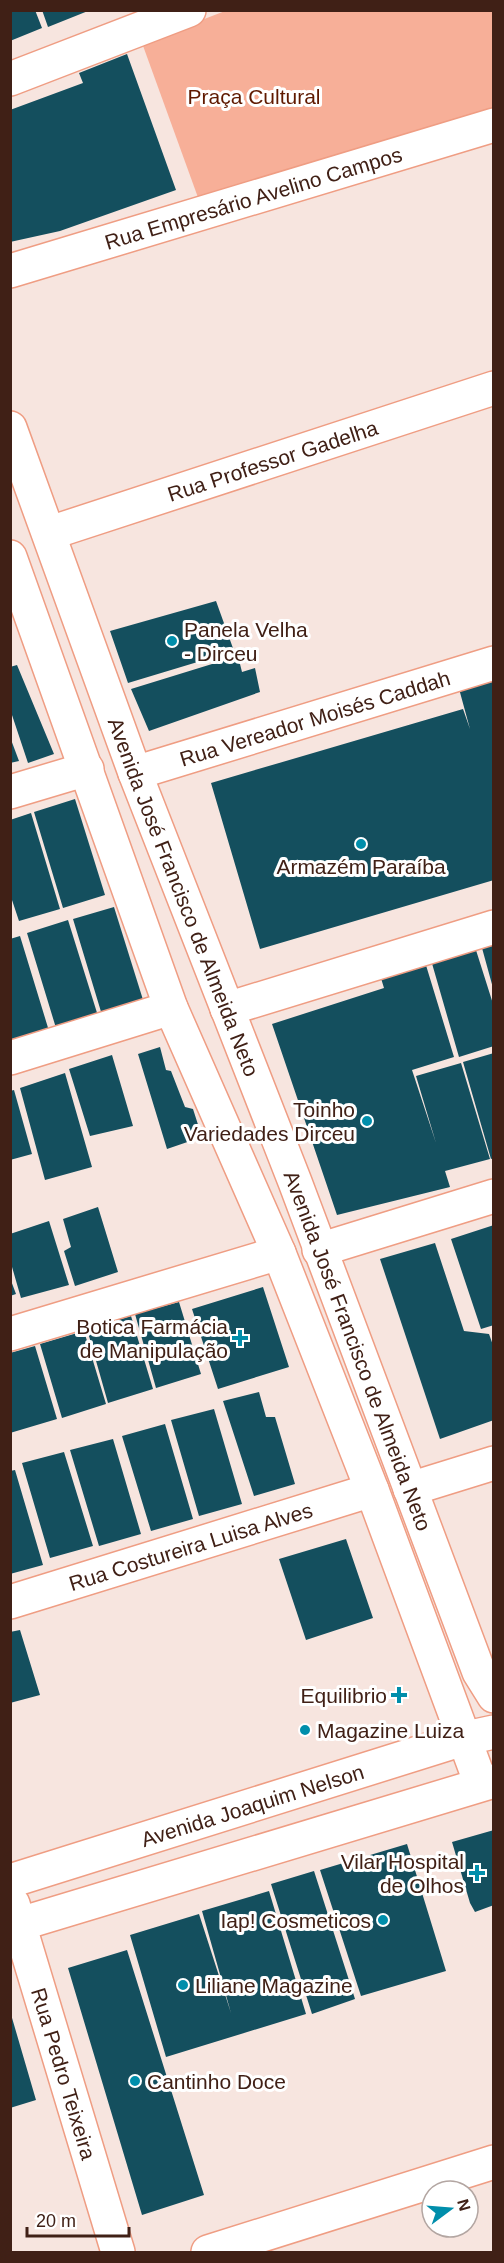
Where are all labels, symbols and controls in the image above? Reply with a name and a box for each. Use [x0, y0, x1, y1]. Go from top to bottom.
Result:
park label: Praça Cultural [187, 85, 321, 108]
street label: Rua Empresário Avelino Campos [102, 142, 404, 253]
street label: Rua Professor Gadelha [164, 415, 381, 505]
place label: Panela Velha - Dirceu [184, 618, 308, 665]
marker: Panela Velha - Dirceu [165, 634, 179, 648]
street label: Rua Vereador Moisés Caddah [177, 666, 453, 770]
street label: Avenida José Francisco de Almeida Neto [104, 714, 264, 1079]
marker: Armazém Paraíba [354, 837, 368, 851]
place label: Armazém Paraíba [276, 855, 446, 878]
place label: Toinho Variedades Dirceu [184, 1098, 355, 1145]
marker: Toinho Variedades Dirceu [360, 1114, 374, 1128]
street label: Avenida José Francisco de Almeida Neto [280, 1167, 436, 1534]
place label: Botica Farmácia de Manipulação [76, 1315, 228, 1362]
marker: Botica Farmácia de Manipulação [233, 1331, 247, 1345]
street label: Rua Costureira Luisa Alves [66, 1498, 315, 1595]
place label: Equilibrio [301, 1684, 387, 1707]
marker: Equilibrio [392, 1688, 406, 1702]
place label: Magazine Luiza [317, 1719, 464, 1742]
marker: Magazine Luiza [298, 1723, 312, 1737]
street label: Avenida Joaquim Nelson [138, 1759, 367, 1851]
place label: Vilar Hospital de Olhos [341, 1850, 464, 1897]
marker: Vilar Hospital de Olhos [468, 1864, 486, 1882]
place label: Iap! Cosmeticos [220, 1909, 371, 1932]
marker: Iap! Cosmeticos [376, 1913, 390, 1927]
place label: Liliane Magazine [195, 1974, 353, 1997]
marker: Liliane Magazine [176, 1978, 190, 1992]
street label: Rua Pedro Teixeira [27, 1985, 101, 2162]
place label: Cantinho Doce [147, 2070, 286, 2093]
marker: Cantinho Doce [128, 2074, 142, 2088]
north arrow [420, 2179, 480, 2239]
text: N [454, 2197, 474, 2213]
scale bar [27, 2200, 129, 2238]
text: 20 m [36, 2211, 76, 2231]

